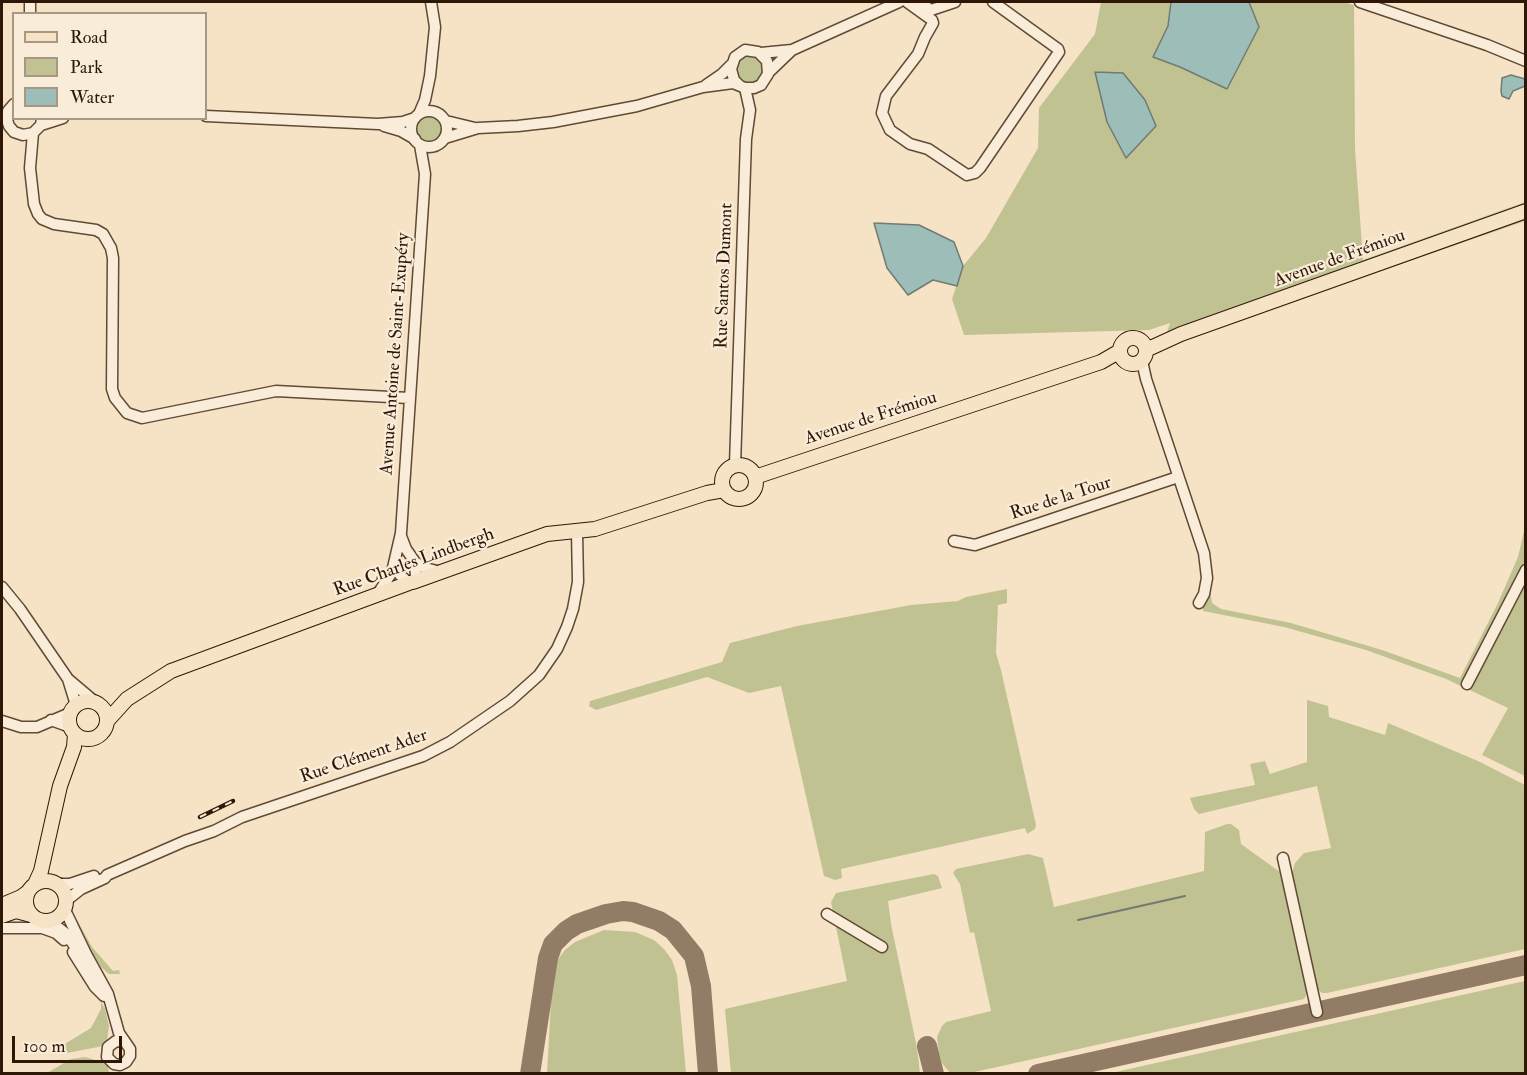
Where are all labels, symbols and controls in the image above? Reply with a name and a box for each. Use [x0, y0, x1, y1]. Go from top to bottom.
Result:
legend [12, 12, 207, 120]
text: Road [70, 26, 108, 49]
text: Park [70, 56, 103, 79]
text: Water [70, 86, 114, 109]
street label: Rue Santos Dumont [712, 203, 738, 349]
street label: Avenue de Frémiou [1272, 225, 1408, 293]
street label: Avenue Antoine de Saint-Exupéry [377, 232, 415, 476]
street label: Avenue de Frémiou [802, 387, 940, 451]
street label: Rue de la Tour [1008, 473, 1114, 525]
street label: Rue Charles Lindbergh [331, 524, 497, 602]
street label: Rue Clément Ader [297, 725, 431, 789]
scale bar [15, 1024, 124, 1062]
text: 100 m [23, 1035, 66, 1058]

